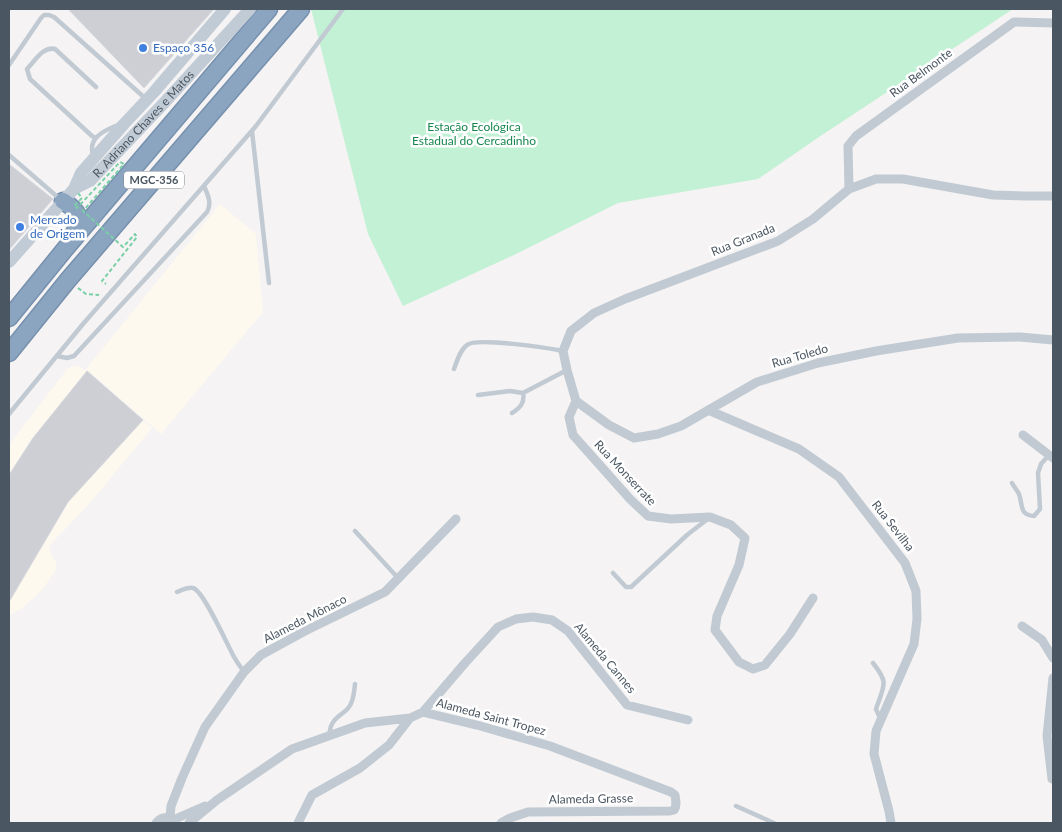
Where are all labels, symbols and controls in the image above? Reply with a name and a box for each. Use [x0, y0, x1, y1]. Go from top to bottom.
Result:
place label: Espaço 356 [153, 40, 214, 55]
marker: Espaço 356 [137, 42, 149, 54]
street label: Rua Belmonte [886, 45, 955, 100]
street label: R. Adriano Chaves e Matos [89, 67, 197, 180]
park label: Estação Ecológica Estadual do Cercadinho [412, 119, 536, 148]
road number: MGC-356 [124, 172, 184, 188]
place label: Mercado de Origem [30, 212, 85, 241]
street label: Rua Granada [709, 220, 777, 259]
marker: Mercado de Origem [14, 221, 26, 233]
street label: Rua Toledo [770, 340, 830, 371]
street label: Rua Monserrate [591, 437, 660, 509]
street label: Rua Sevilha [869, 497, 918, 554]
street label: Alameda Mônaco [261, 591, 349, 646]
street label: Alameda Cannes [571, 619, 639, 696]
street label: Alameda Saint Tropez [435, 695, 548, 739]
street label: Alameda Grasse [549, 790, 633, 807]

